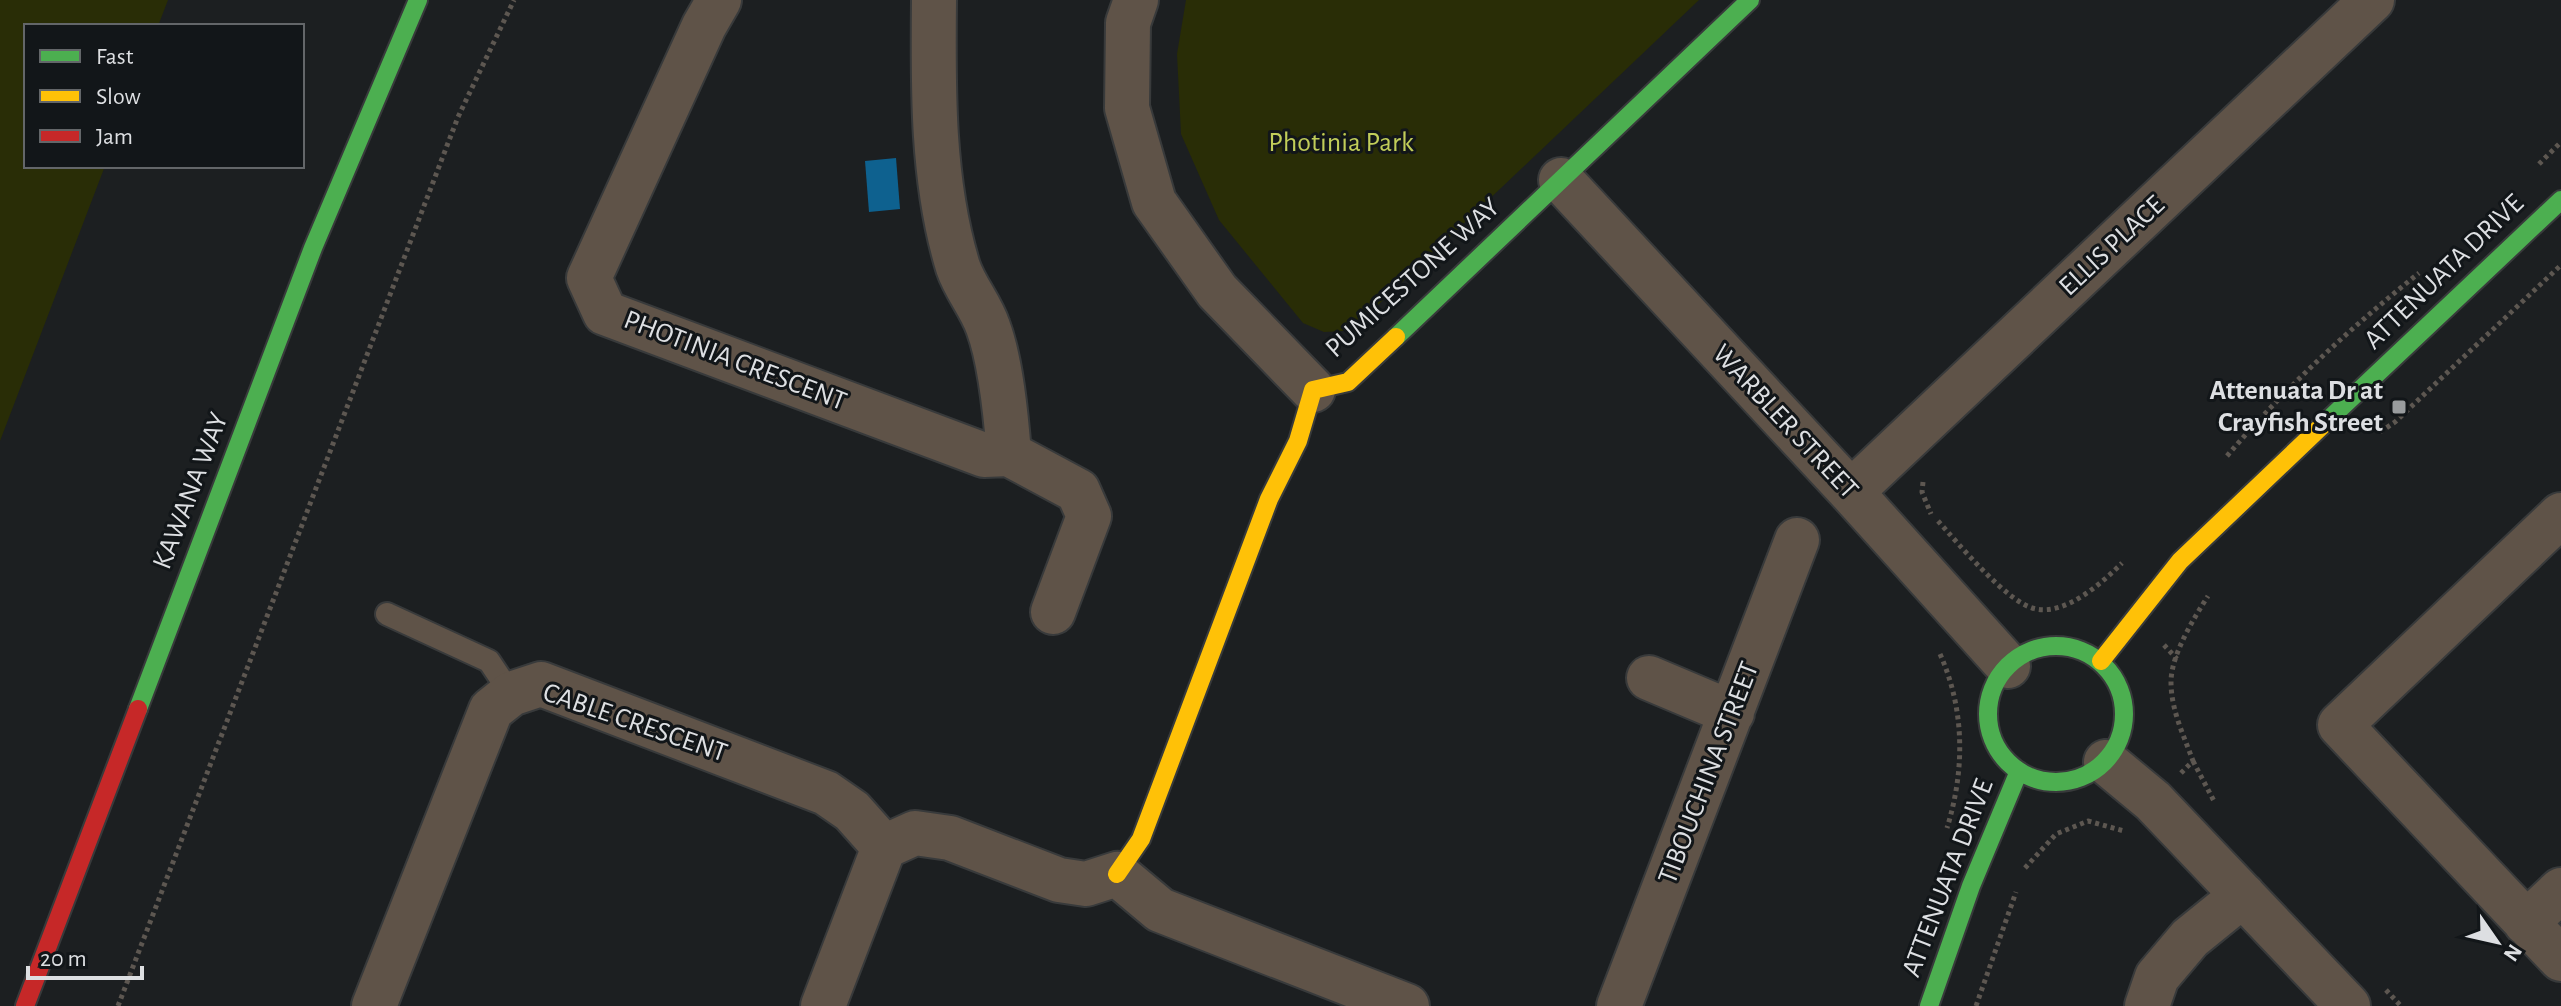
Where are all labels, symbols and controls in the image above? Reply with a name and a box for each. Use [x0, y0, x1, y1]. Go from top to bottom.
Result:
legend [24, 24, 304, 168]
text: Fast [96, 45, 134, 69]
text: Slow [96, 85, 141, 109]
text: Jam [96, 125, 133, 149]
park label: Photinia Park [1268, 129, 1414, 157]
street label: ATTENUATA DRIVE [2359, 189, 2529, 355]
street label: ELLIS PLACE [2054, 191, 2170, 301]
street label: PUMICESTONE WAY [1321, 193, 1506, 363]
street label: PHOTINIA CRESCENT [620, 306, 850, 416]
street label: WARBLER STREET [1707, 340, 1863, 505]
place label: Attenuata Dr at Crayfish Street [2210, 377, 2384, 437]
marker: Attenuata Dr at Crayfish Street [2390, 398, 2408, 416]
street label: KAWANA WAY [148, 409, 234, 573]
street label: TIBOUCHINA STREET [1654, 658, 1764, 888]
street label: CABLE CRESCENT [539, 678, 731, 768]
street label: ATTENUATA DRIVE [1897, 775, 1999, 981]
north arrow [2457, 902, 2537, 982]
scale bar [28, 930, 142, 980]
text: N [2499, 940, 2526, 965]
text: 20 m [40, 947, 87, 971]

